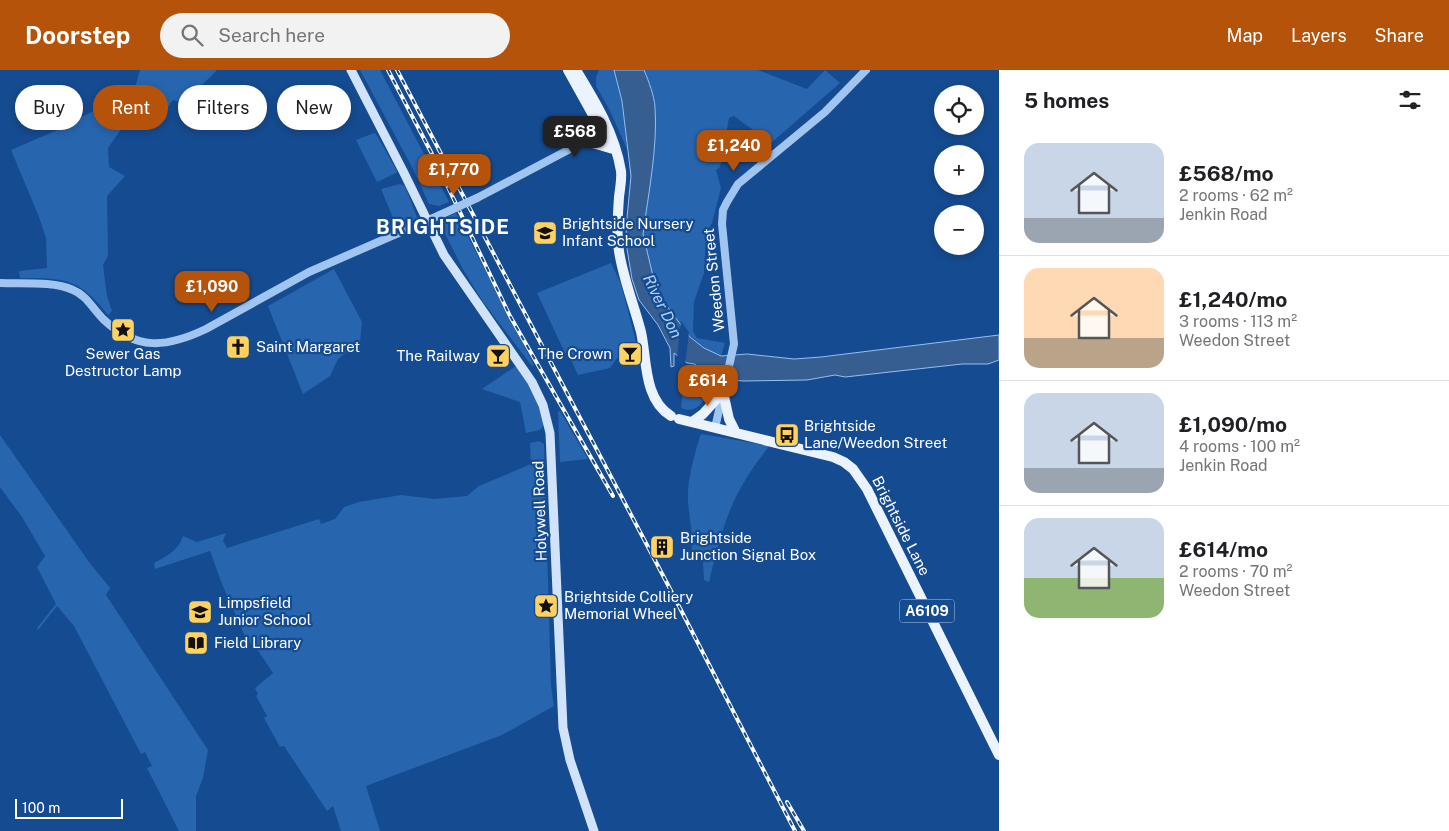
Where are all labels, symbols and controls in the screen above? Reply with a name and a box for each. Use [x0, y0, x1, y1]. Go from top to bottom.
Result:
search box [160, 13, 510, 58]
text: Doorstep [25, 21, 130, 49]
icon: search [178, 21, 206, 49]
text: Search here [218, 24, 325, 46]
text: Map [1227, 25, 1263, 46]
text: Layers [1291, 25, 1347, 46]
text: Share [1375, 25, 1424, 46]
chip: Buy [15, 85, 83, 130]
chip: Rent [93, 85, 168, 130]
chip: Filters [178, 85, 267, 130]
chip: New [277, 85, 351, 130]
map controls [934, 85, 984, 255]
button: locate [934, 85, 984, 135]
icon: filters [1396, 86, 1424, 114]
text: 5 homes [1024, 88, 1109, 113]
pin: £568 [545, 116, 605, 158]
text: £568 [554, 122, 596, 141]
pin: £1,240 [693, 129, 775, 172]
text: £1,240 [708, 136, 760, 155]
button: + [934, 145, 984, 195]
pin: £1,770 [413, 154, 495, 196]
text: £1,770 [429, 160, 479, 179]
text: £568/mo [1179, 161, 1274, 186]
icon: home [1064, 163, 1124, 223]
text: 2 rooms · 62 m² [1179, 186, 1293, 205]
button: − [934, 205, 984, 255]
text: Jenkin Road [1179, 205, 1268, 224]
district label: BRIGHTSIDE [376, 215, 510, 239]
place label: Brightside Nursery Infant School [562, 215, 693, 249]
school or university icon: Brightside Nursery Infant School [532, 220, 558, 246]
street label: Weedon Street [700, 227, 727, 333]
pin: £1,090 [171, 270, 253, 313]
water label: River Don [639, 271, 686, 341]
text: £1,090 [186, 277, 238, 296]
text: £1,240/mo [1179, 287, 1287, 312]
icon: home [1064, 288, 1124, 348]
text: 3 rooms · 113 m² [1179, 312, 1297, 331]
place icon: Sewer Gas Destructor Lamp [110, 317, 136, 343]
text: Weedon Street [1179, 331, 1290, 350]
church icon: Saint Margaret [225, 334, 251, 360]
place label: Saint Margaret [256, 338, 360, 355]
bar icon: The Crown [617, 341, 643, 367]
bar icon: The Railway [485, 343, 511, 369]
place label: Sewer Gas Destructor Lamp [65, 345, 181, 379]
place label: The Crown [538, 345, 612, 362]
place label: The Railway [396, 347, 480, 364]
pin: £614 [678, 364, 738, 407]
text: £614 [689, 371, 727, 390]
text: £1,090/mo [1179, 412, 1287, 437]
icon: home [1064, 413, 1124, 473]
place label: Brightside Lane/Weedon Street [804, 417, 947, 451]
bus stop icon: Brightside Lane/Weedon Street [774, 422, 800, 448]
text: 4 rooms · 100 m² [1179, 437, 1300, 456]
text: Jenkin Road [1179, 456, 1268, 475]
street label: Holywell Road [529, 461, 550, 561]
street label: Brightside Lane [869, 473, 934, 578]
place label: Brightside Junction Signal Box [680, 529, 816, 563]
building icon: Brightside Junction Signal Box [649, 534, 675, 560]
text: £614/mo [1179, 537, 1268, 562]
icon: home [1064, 538, 1124, 598]
text: 2 rooms · 70 m² [1179, 562, 1292, 581]
text: Weedon Street [1179, 581, 1290, 600]
place label: Brightside Colliery Memorial Wheel [564, 588, 693, 622]
place icon: Brightside Colliery Memorial Wheel [533, 593, 559, 619]
place label: Limpsfield Junior School [218, 594, 311, 628]
school or university icon: Limpsfield Junior School [187, 599, 213, 625]
road number: A6109 [900, 600, 954, 622]
library icon: Field Library [183, 630, 209, 656]
place label: Field Library [214, 634, 301, 651]
scale bar [15, 796, 122, 819]
text: 100 m [22, 800, 60, 816]

